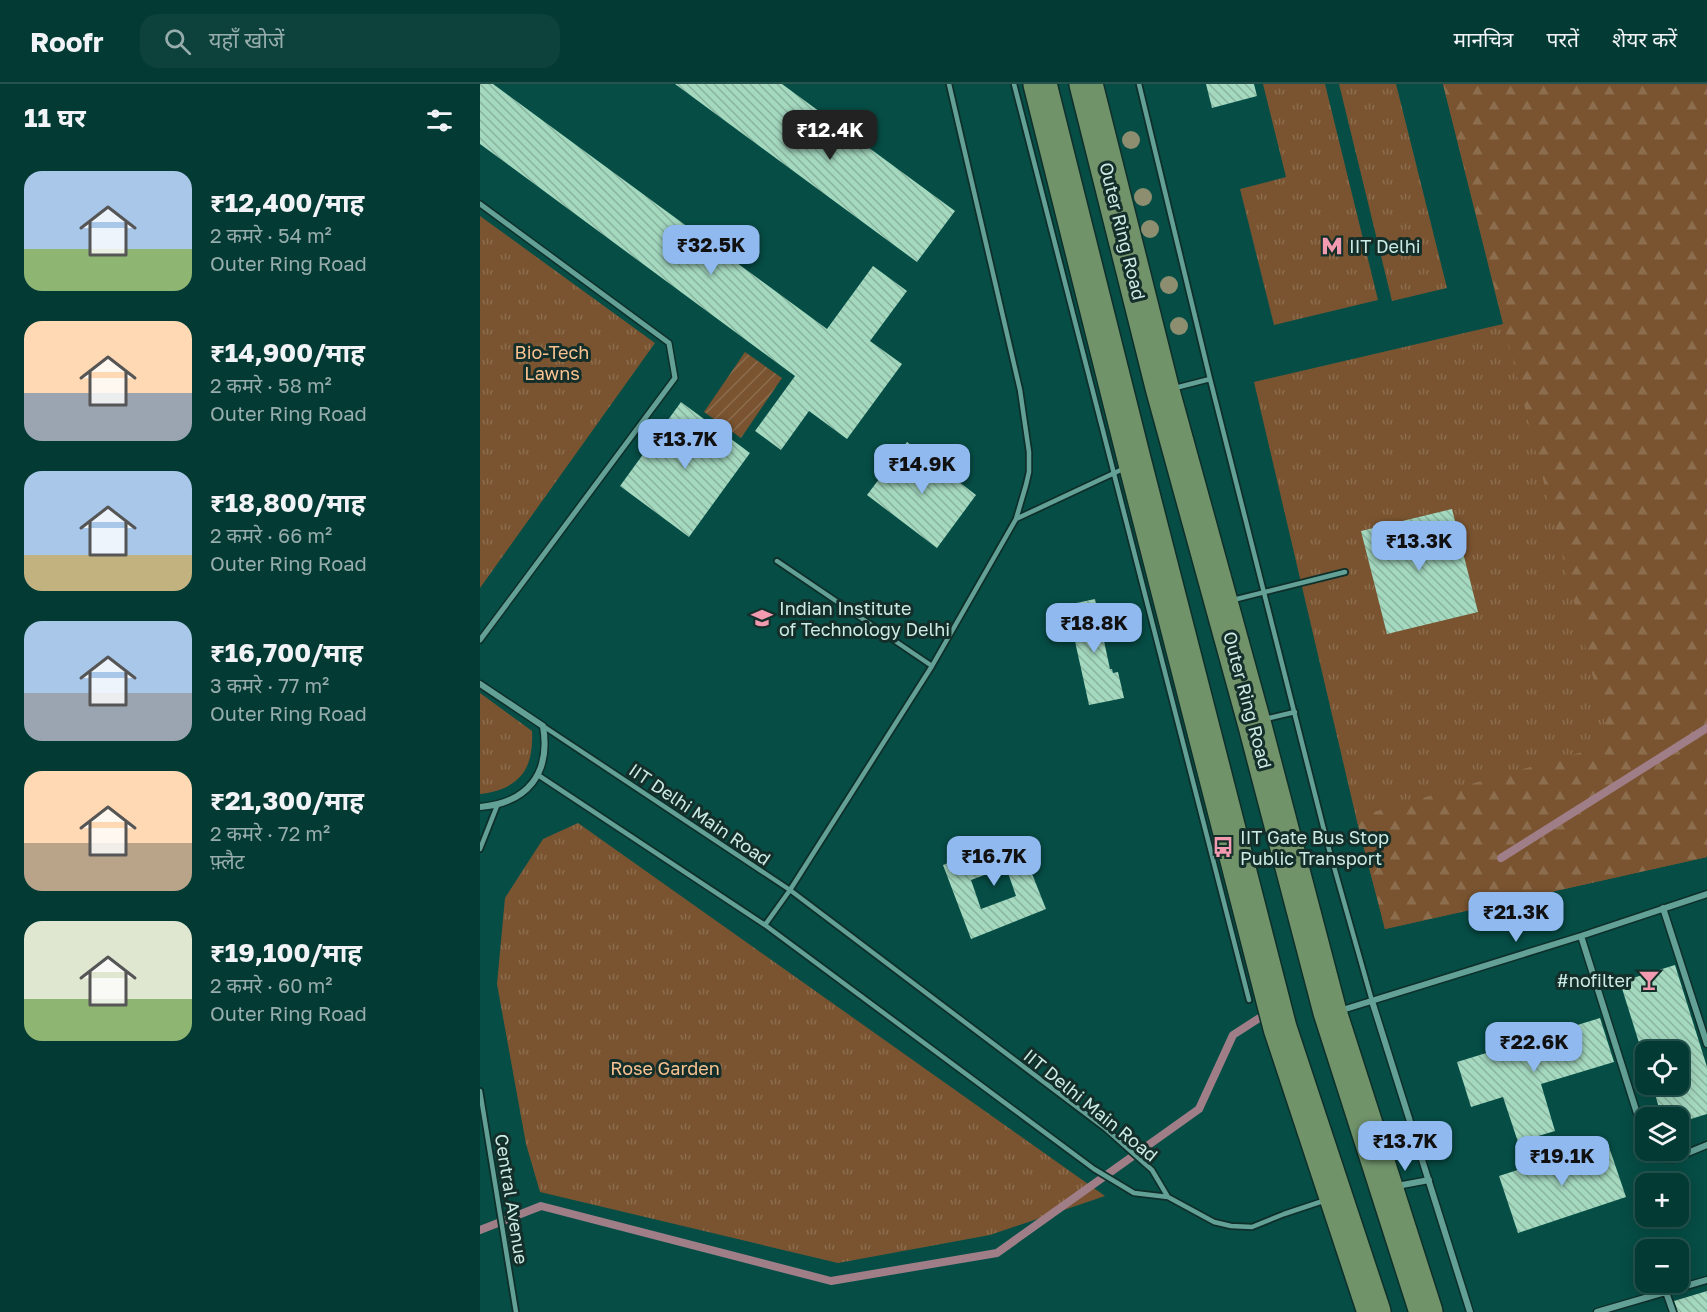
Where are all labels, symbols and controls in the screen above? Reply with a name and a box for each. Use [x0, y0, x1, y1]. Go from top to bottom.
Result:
search box [140, 14, 560, 68]
text: Roofr [30, 25, 104, 58]
icon: search [161, 25, 194, 58]
text: यहाँ खोजें [209, 26, 284, 53]
text: मानचित्र [1453, 26, 1513, 52]
text: परतें [1546, 26, 1579, 52]
text: शेयर करें [1612, 26, 1677, 52]
text: 11 घर [24, 102, 86, 133]
icon: filters [423, 104, 456, 137]
pin: ₹12.4K [781, 110, 879, 161]
text: ₹12.4K [796, 117, 864, 141]
street label: Outer Ring Road [1095, 160, 1151, 302]
text: ₹12,400/माह [210, 187, 364, 218]
icon: home [72, 195, 144, 267]
text: 2 कमरे · 54 m² [210, 223, 332, 247]
pin: ₹32.5K [662, 225, 760, 276]
text: ₹32.5K [677, 232, 745, 256]
metro station icon: IIT Delhi [1320, 234, 1344, 258]
place label: IIT Delhi [1349, 235, 1421, 257]
text: Outer Ring Road [210, 251, 367, 275]
text: ₹14,900/माह [210, 337, 365, 368]
park label: Bio-Tech Lawns [515, 341, 589, 384]
icon: home [72, 345, 144, 417]
text: 2 कमरे · 58 m² [210, 373, 332, 397]
text: Outer Ring Road [210, 401, 367, 425]
pin: ₹13.7K [636, 419, 734, 470]
text: ₹13.7K [652, 426, 718, 450]
pin: ₹14.9K [873, 444, 971, 495]
text: ₹14.9K [888, 451, 956, 475]
text: ₹18,800/माह [210, 487, 365, 518]
icon: home [72, 495, 144, 567]
pin: ₹13.3K [1370, 521, 1468, 572]
text: 2 कमरे · 66 m² [210, 523, 332, 547]
text: ₹13.3K [1385, 528, 1453, 552]
text: Outer Ring Road [210, 551, 367, 575]
place label: Indian Institute of Technology Delhi [779, 597, 950, 640]
pin: ₹18.8K [1045, 603, 1143, 654]
school or university icon: Indian Institute of Technology Delhi [750, 606, 774, 630]
text: ₹18.8K [1060, 610, 1128, 634]
street label: Outer Ring Road [1219, 629, 1277, 771]
text: ₹16,700/माह [210, 637, 363, 668]
icon: home [72, 645, 144, 717]
text: 3 कमरे · 77 m² [210, 673, 329, 697]
text: Outer Ring Road [210, 701, 367, 725]
street label: IIT Delhi Main Road [625, 758, 775, 870]
text: ₹21,300/माह [210, 785, 364, 816]
icon: home [72, 795, 144, 867]
text: 2 कमरे · 72 m² [210, 821, 330, 845]
place label: IIT Gate Bus Stop Public Transport [1240, 826, 1389, 869]
bus stop icon: IIT Gate Bus Stop Public Transport [1211, 835, 1235, 859]
pin: ₹16.7K [945, 836, 1043, 887]
text: ₹16.7K [961, 843, 1027, 867]
text: फ़्लैट [210, 849, 245, 873]
pin: ₹21.3K [1467, 892, 1565, 943]
text: ₹21.3K [1482, 899, 1550, 923]
text: ₹19,100/माह [210, 937, 362, 968]
icon: home [72, 945, 144, 1017]
bar icon: #nofilter [1637, 968, 1661, 992]
place label: #nofilter [1557, 969, 1632, 991]
text: 2 कमरे · 60 m² [210, 973, 333, 997]
text: Outer Ring Road [210, 1001, 367, 1025]
pin: ₹22.6K [1485, 1022, 1583, 1073]
text: ₹22.6K [1499, 1029, 1569, 1053]
map controls [1635, 1041, 1689, 1293]
button: locate [1635, 1041, 1689, 1095]
street label: IIT Delhi Main Road [1019, 1044, 1163, 1166]
park label: Rose Garden [610, 1057, 720, 1079]
button: layers [1635, 1107, 1689, 1161]
pin: ₹13.7K [1356, 1121, 1454, 1172]
text: ₹13.7K [1372, 1128, 1438, 1152]
street label: Central Avenue [491, 1132, 533, 1266]
pin: ₹19.1K [1513, 1136, 1611, 1187]
text: ₹19.1K [1529, 1143, 1595, 1167]
button: + [1635, 1173, 1689, 1227]
button: − [1635, 1239, 1689, 1293]

